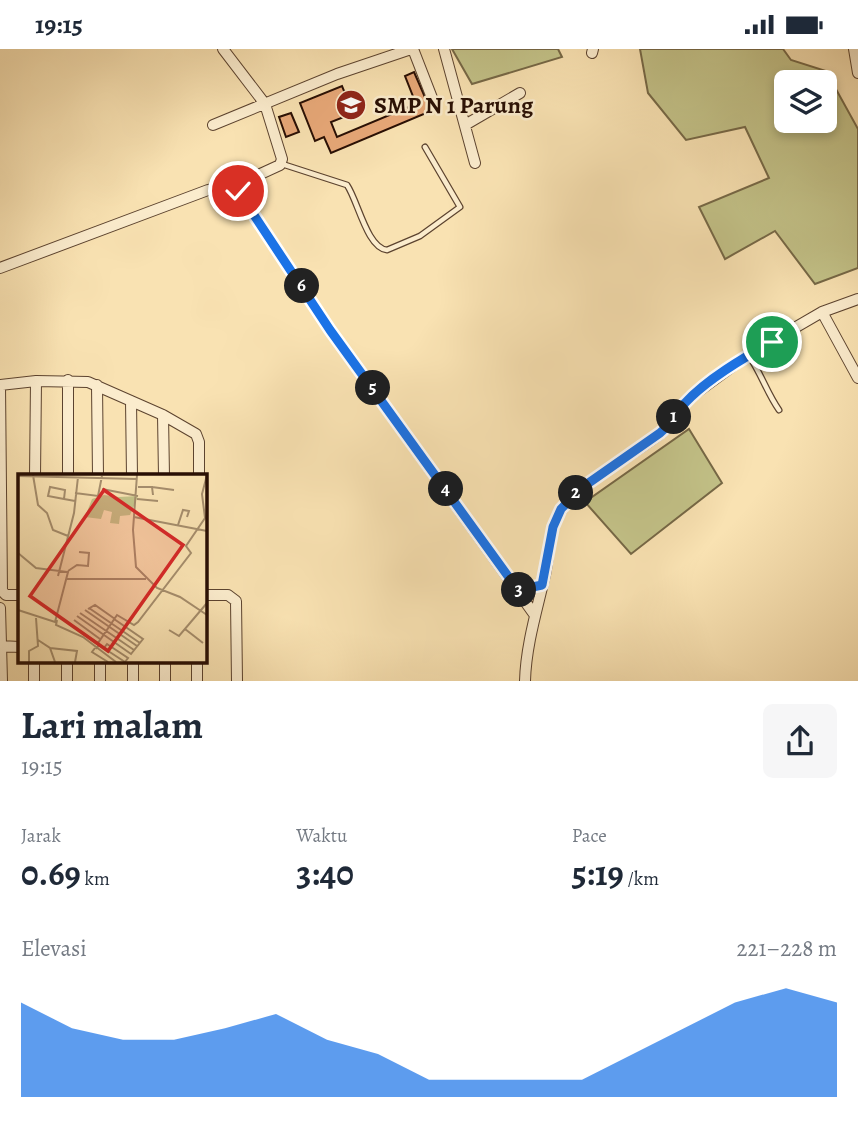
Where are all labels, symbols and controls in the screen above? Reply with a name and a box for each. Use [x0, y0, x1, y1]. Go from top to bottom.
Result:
text: 19:15 [35, 7, 83, 42]
map controls [774, 70, 837, 133]
button: layers [774, 70, 837, 133]
school or university icon: SMP N 1 Parung [334, 88, 368, 122]
place label: SMP N 1 Parung [374, 89, 534, 121]
pin [208, 161, 268, 221]
icon: check [219, 172, 257, 210]
pin: 6 [284, 268, 320, 303]
text: 6 [297, 272, 306, 298]
pin [742, 312, 802, 372]
icon: arrive [753, 323, 791, 361]
pin: 5 [356, 371, 390, 405]
text: 5 [368, 374, 377, 400]
pin: 1 [656, 399, 692, 435]
text: 1 [670, 403, 677, 429]
pin: 4 [428, 471, 464, 507]
inset map [18, 474, 206, 663]
text: 4 [441, 475, 450, 501]
pin: 2 [558, 475, 594, 511]
text: 2 [571, 479, 580, 505]
pin: 3 [502, 573, 536, 607]
text: 3 [514, 576, 523, 602]
text: Lari malam [21, 699, 203, 751]
button: share [763, 704, 837, 778]
text: 19:15 [21, 751, 63, 782]
text: Jarak [21, 823, 61, 849]
text: Waktu [296, 823, 347, 849]
text: Pace [572, 823, 607, 849]
text: 0.69 [21, 849, 81, 897]
text: 3:40 [296, 849, 354, 897]
text: 5:19 [572, 849, 624, 897]
text: km [81, 866, 110, 892]
text: /km [624, 866, 659, 892]
text: Elevasi [21, 933, 87, 964]
text: 221–228 m [737, 933, 837, 964]

